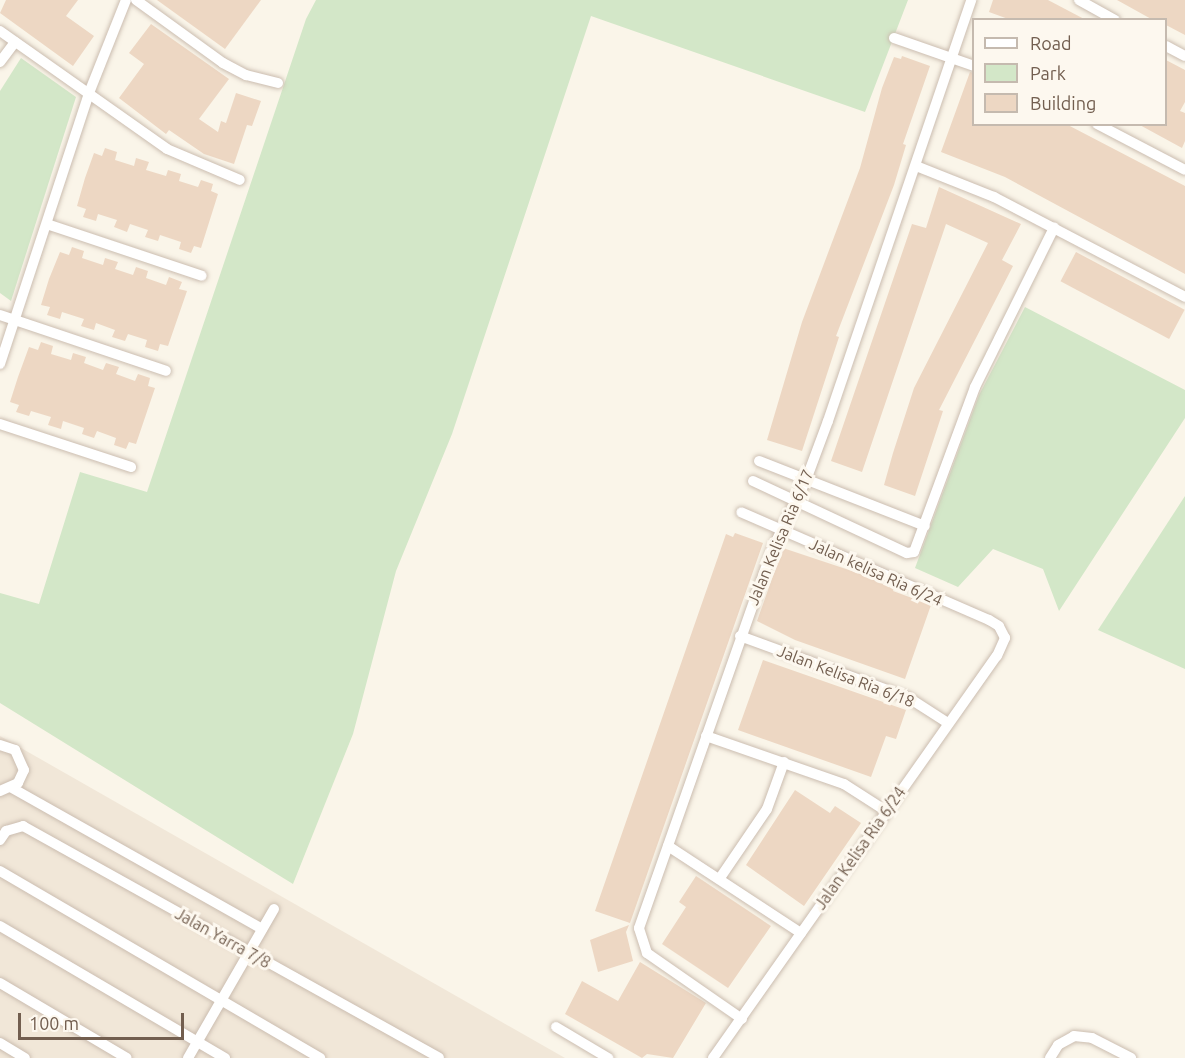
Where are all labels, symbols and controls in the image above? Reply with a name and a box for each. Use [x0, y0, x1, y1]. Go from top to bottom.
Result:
legend [972, 18, 1167, 126]
text: Road [1030, 33, 1072, 53]
text: Park [1030, 63, 1066, 83]
text: Building [1030, 93, 1096, 113]
street label: Jalan Kelisa Ria 6/17 [743, 466, 817, 608]
street label: Jalan kelisa Ria 6/24 [806, 534, 946, 610]
street label: Jalan Kelisa Ria 6/18 [775, 641, 917, 711]
street label: Jalan Kelisa Ria 6/24 [810, 783, 910, 913]
street label: Jalan Yarra 7/8 [172, 904, 274, 972]
scale bar [21, 1001, 188, 1039]
text: 100 m [29, 1013, 79, 1033]

